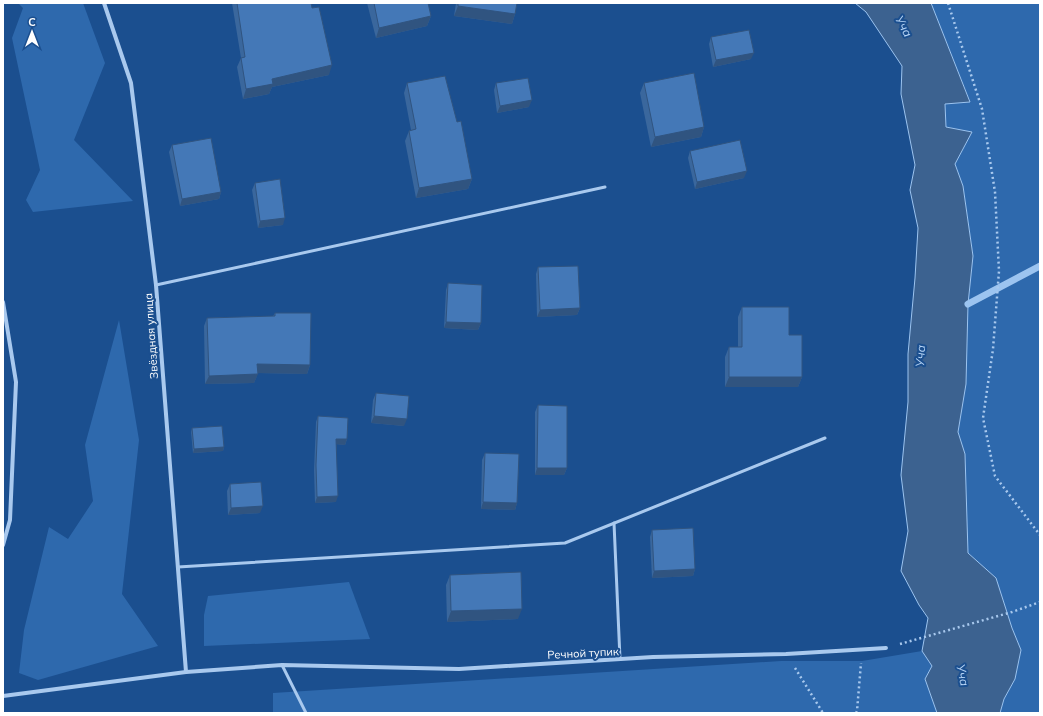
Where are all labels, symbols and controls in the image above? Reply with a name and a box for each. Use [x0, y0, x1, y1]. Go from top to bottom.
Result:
north arrow [12, 12, 52, 52]
water label: Уча [892, 13, 916, 39]
text: С [28, 15, 36, 29]
street label: Звёздная улица [141, 293, 161, 379]
water label: Уча [912, 345, 928, 367]
street label: Речной тупик [547, 644, 619, 662]
water label: Уча [953, 663, 973, 687]

